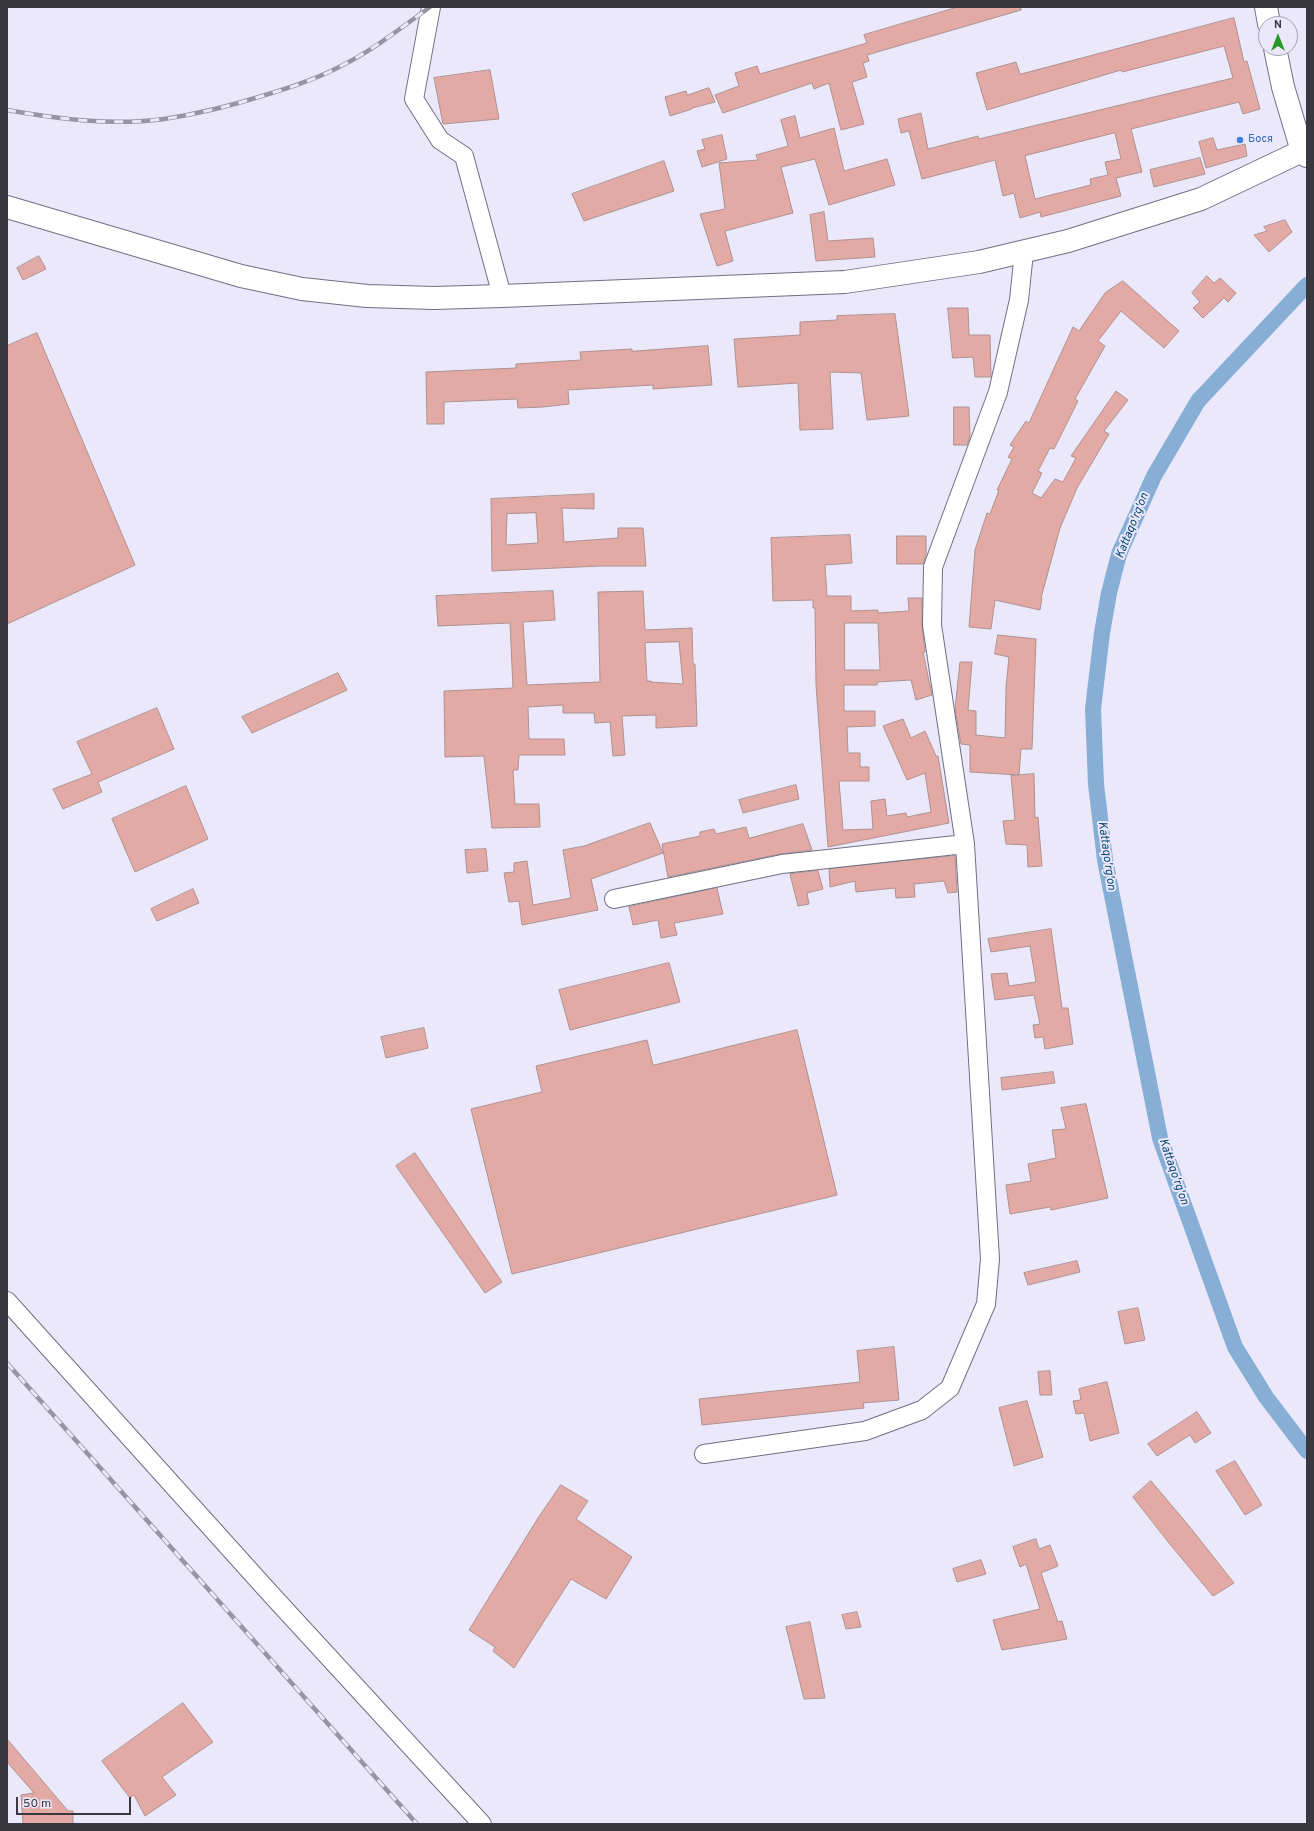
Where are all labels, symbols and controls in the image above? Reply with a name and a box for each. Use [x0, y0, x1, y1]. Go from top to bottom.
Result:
north arrow [1258, 16, 1298, 56]
text: N [1274, 18, 1282, 32]
place label: Бося [1248, 133, 1273, 147]
marker: Бося [1235, 135, 1245, 145]
water label: Kattaqo'rg'on [1113, 491, 1153, 561]
water label: Kattaqo'rg'on [1094, 821, 1118, 891]
water label: Kattaqo'rg'on [1155, 1137, 1191, 1207]
scale bar [18, 1789, 133, 1815]
text: 50 m [23, 1796, 51, 1812]

